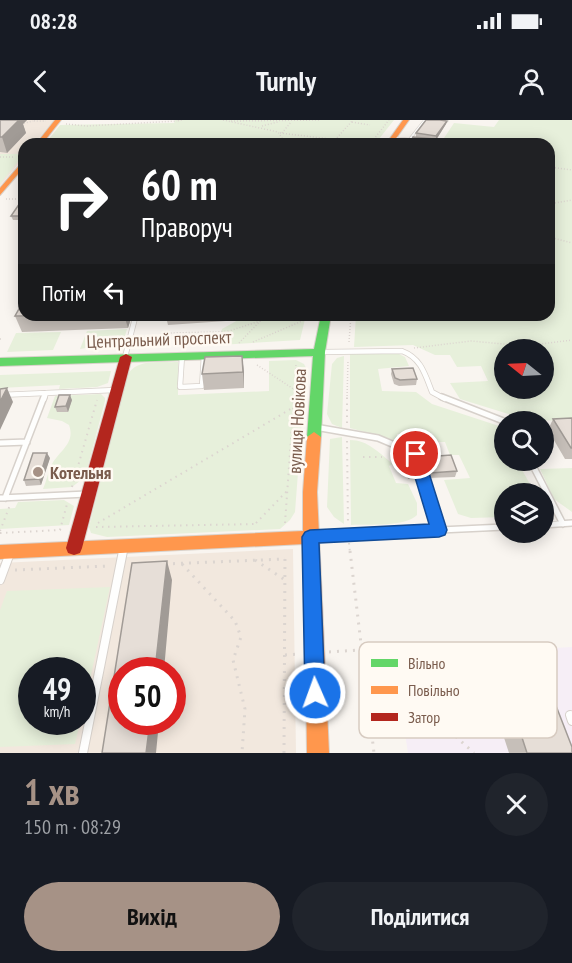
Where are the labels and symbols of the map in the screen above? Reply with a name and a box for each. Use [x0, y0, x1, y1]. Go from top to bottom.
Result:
street label: Центральний проспект [86, 325, 232, 353]
north arrow [494, 339, 554, 399]
street label: вулиця Новікова [283, 368, 311, 474]
pin [390, 428, 441, 479]
place label: Котельня [50, 461, 111, 484]
marker: Котельня [31, 465, 45, 479]
legend [359, 642, 557, 738]
text: Вільно [408, 653, 445, 673]
speed limit sign: 50 [108, 657, 186, 735]
position arrow [283, 661, 347, 725]
text: Повільно [408, 680, 460, 700]
text: Затор [408, 707, 440, 727]

